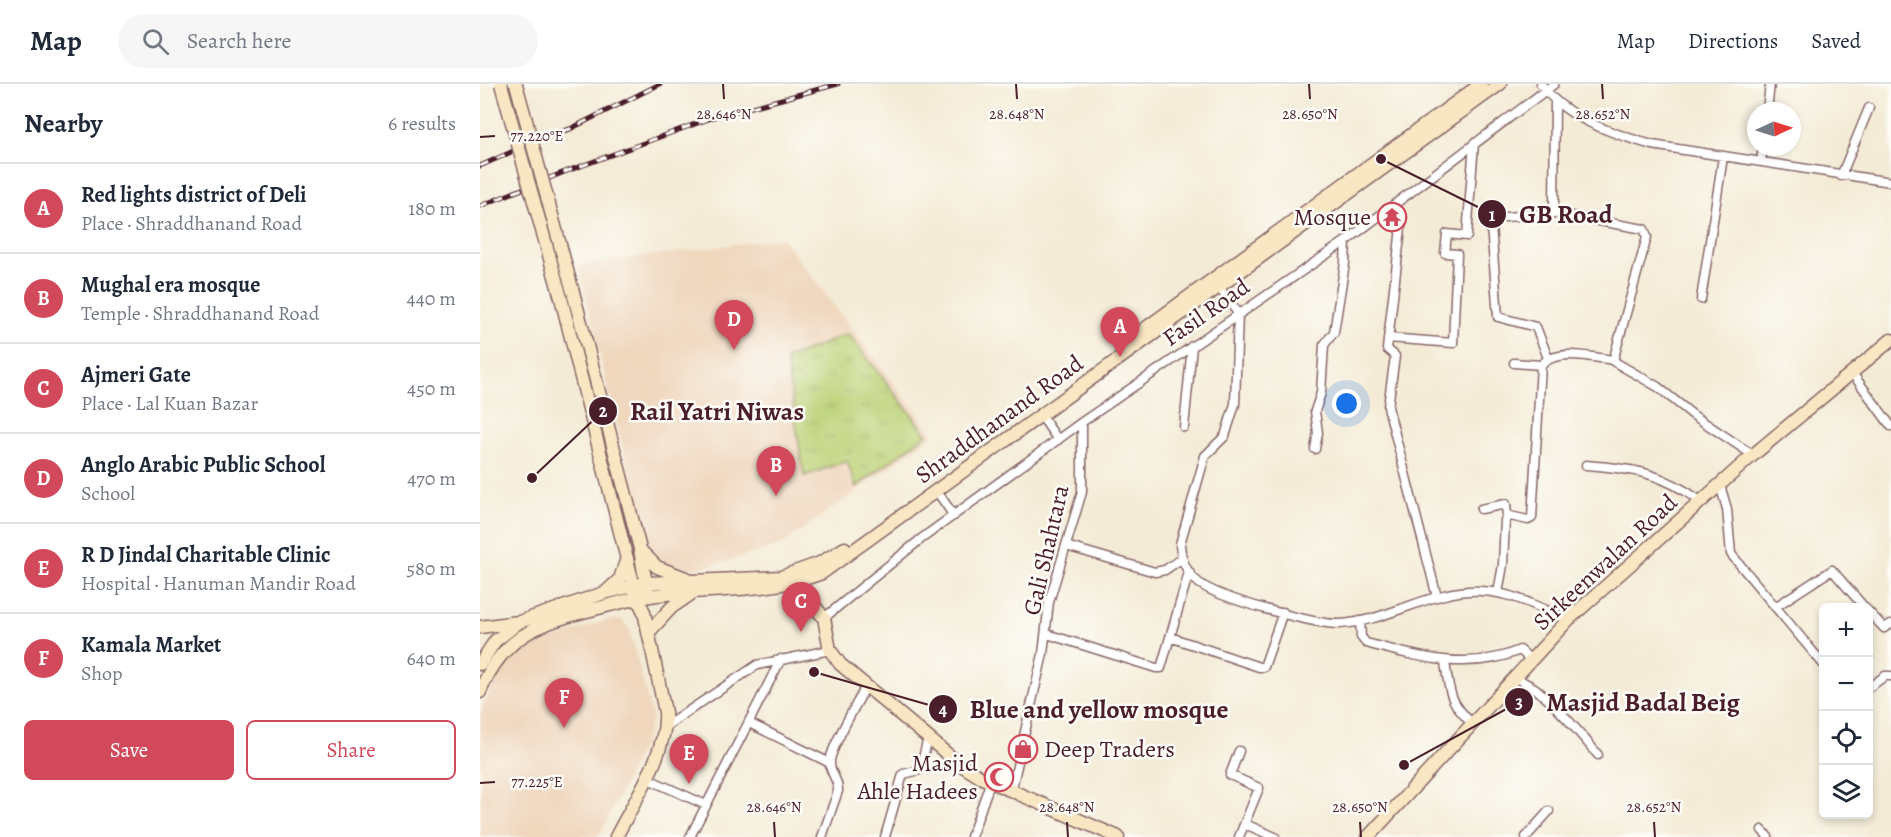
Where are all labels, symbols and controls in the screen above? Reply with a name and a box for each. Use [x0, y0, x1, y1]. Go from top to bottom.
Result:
search box [118, 14, 538, 68]
text: Map [30, 22, 82, 60]
icon: search [139, 25, 172, 58]
text: Search here [187, 26, 291, 56]
text: Map [1617, 27, 1655, 55]
text: Directions [1688, 27, 1778, 55]
text: Saved [1811, 27, 1861, 55]
north arrow [1747, 102, 1801, 156]
text: 28.646°N [697, 104, 752, 124]
text: 28.648°N [989, 104, 1045, 124]
text: 28.650°N [1282, 104, 1338, 124]
text: 28.652°N [1576, 104, 1631, 124]
text: Nearby [24, 106, 103, 141]
text: 6 results [388, 110, 456, 137]
text: 77.220°E [511, 126, 563, 146]
text: Red lights district of Deli [81, 180, 306, 210]
callout: GB Road [1477, 192, 1625, 236]
text: A [37, 195, 50, 222]
text: 180 m [408, 195, 456, 222]
text: GB Road [1519, 197, 1614, 232]
place label: Mosque [1293, 201, 1371, 233]
temple icon: Mosque [1376, 201, 1408, 233]
text: 1 [1489, 203, 1496, 227]
text: Place · Shraddhanand Road [81, 210, 302, 237]
text: Mughal era mosque [81, 270, 260, 300]
street label: Fasil Road [1156, 270, 1256, 354]
text: B [37, 285, 50, 312]
text: 440 m [407, 285, 456, 312]
text: Temple · Shraddhanand Road [81, 300, 320, 327]
pin: D [714, 300, 754, 350]
pin: A [1100, 308, 1140, 357]
street label: Shraddhanand Road [909, 347, 1090, 491]
text: Ajmeri Gate [81, 360, 191, 390]
text: C [37, 375, 50, 402]
text: 450 m [407, 375, 456, 402]
callout: Rail Yatri Niwas [588, 389, 816, 433]
your location [1332, 389, 1361, 418]
text: Place · Lal Kuan Bazar [81, 390, 258, 417]
text: Rail Yatri Niwas [630, 394, 804, 429]
text: 2 [599, 399, 608, 423]
pin: B [756, 446, 796, 496]
text: Anglo Arabic Public School [81, 450, 325, 480]
text: D [37, 465, 50, 492]
text: 470 m [407, 465, 456, 492]
text: School [81, 480, 135, 507]
street label: Gali Shahtara [1015, 481, 1077, 618]
street label: Sirkeenwalan Road [1526, 487, 1684, 637]
text: R D Jindal Charitable Clinic [81, 540, 331, 570]
text: E [38, 555, 49, 582]
text: 580 m [406, 555, 456, 582]
text: Hospital · Hanuman Mandir Road [81, 570, 356, 597]
pin: C [782, 582, 820, 632]
map controls [1819, 603, 1873, 819]
button: + [1819, 603, 1873, 657]
text: Kamala Market [81, 630, 221, 660]
text: F [38, 645, 49, 672]
text: 640 m [406, 645, 456, 672]
button: − [1819, 657, 1873, 711]
text: Shop [81, 660, 123, 687]
pin: F [544, 678, 584, 728]
callout: Masjid Badal Beig [1504, 680, 1752, 724]
text: Masjid Badal Beig [1546, 685, 1741, 720]
callout: Blue and yellow mosque [928, 687, 1241, 731]
text: 3 [1515, 690, 1523, 714]
text: Blue and yellow mosque [969, 692, 1229, 727]
text: 4 [939, 697, 948, 721]
button: locate [1819, 711, 1873, 765]
button: Save [24, 720, 234, 780]
button: Share [246, 720, 456, 780]
shop icon: Deep Traders [1007, 733, 1039, 765]
place label: Deep Traders [1044, 733, 1175, 765]
pin: E [670, 734, 708, 784]
place label: Masjid Ahle Hadees [856, 747, 978, 807]
mosque icon: Masjid Ahle Hadees [983, 761, 1015, 793]
button: layers [1819, 765, 1873, 819]
text: 77.225°E [511, 772, 563, 792]
text: 28.646°N [747, 797, 802, 817]
text: 28.648°N [1039, 797, 1095, 817]
text: 28.650°N [1332, 797, 1388, 817]
text: 28.652°N [1627, 797, 1682, 817]

